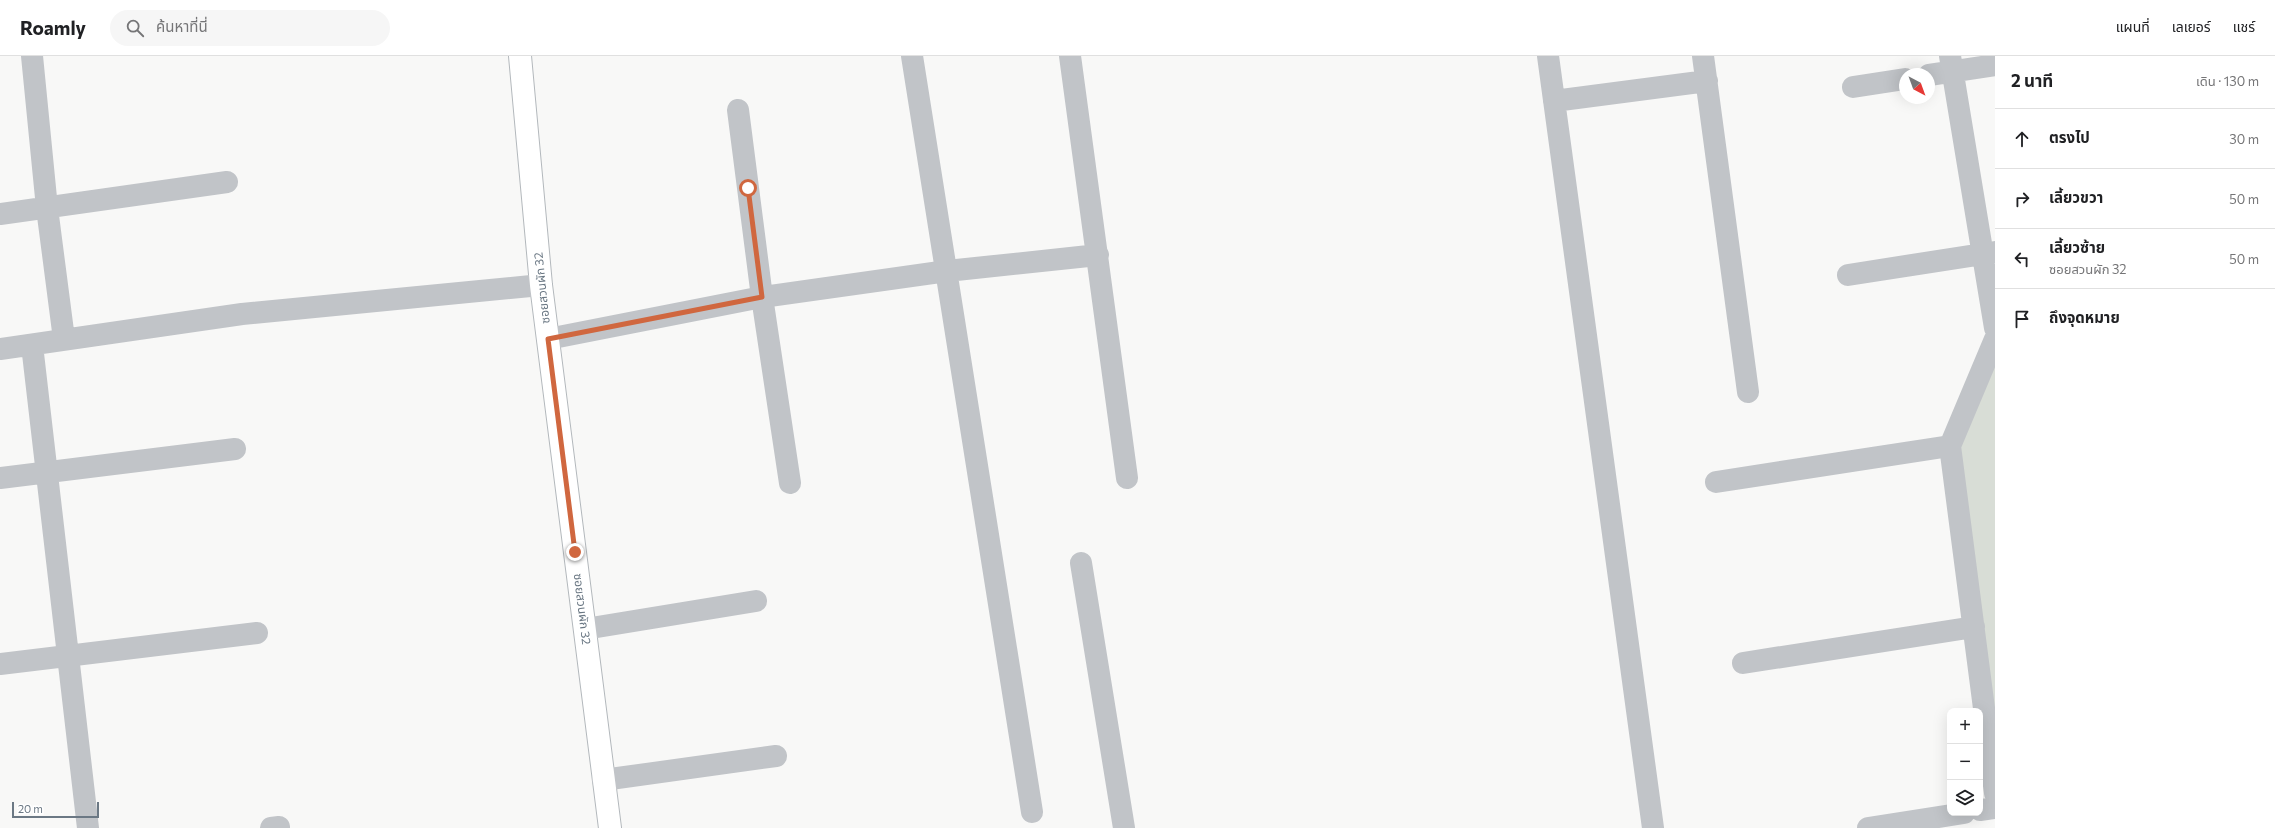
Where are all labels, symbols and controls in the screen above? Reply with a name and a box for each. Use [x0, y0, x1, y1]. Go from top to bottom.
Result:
search box [110, 10, 390, 46]
text: Roamly [20, 16, 86, 39]
icon: search [124, 17, 146, 39]
text: ค้นหาที่นี่ [156, 17, 208, 35]
text: แผนที่ [2116, 18, 2150, 35]
text: เลเยอร์ [2172, 18, 2211, 35]
text: แชร์ [2233, 18, 2255, 35]
north arrow [1899, 68, 1935, 104]
text: 2 นาที [2011, 70, 2053, 91]
text: เดิน · 130 m [2196, 73, 2259, 89]
icon: ahead [2011, 128, 2033, 150]
text: ตรงไป [2049, 128, 2090, 146]
text: 30 m [2229, 131, 2259, 147]
route start [739, 179, 757, 197]
icon: right [2011, 188, 2033, 210]
text: เลี้ยวขวา [2049, 188, 2103, 206]
text: 50 m [2229, 191, 2259, 207]
text: เลี้ยวซ้าย [2049, 238, 2105, 256]
icon: left [2011, 248, 2033, 270]
street label: ซอยสวนผัก 32 [530, 251, 552, 324]
text: 50 m [2229, 251, 2259, 267]
text: ซอยสวนผัก 32 [2049, 261, 2127, 277]
icon: arrive [2011, 308, 2033, 330]
text: ถึงจุดหมาย [2049, 308, 2120, 326]
route end [566, 543, 584, 561]
street label: ซอยสวนผัก 32 [572, 573, 594, 646]
map controls [1947, 708, 1983, 816]
button: + [1947, 708, 1983, 744]
button: − [1947, 744, 1983, 780]
button: layers [1947, 780, 1983, 816]
scale bar [12, 800, 99, 819]
text: 20 m [18, 802, 43, 815]

